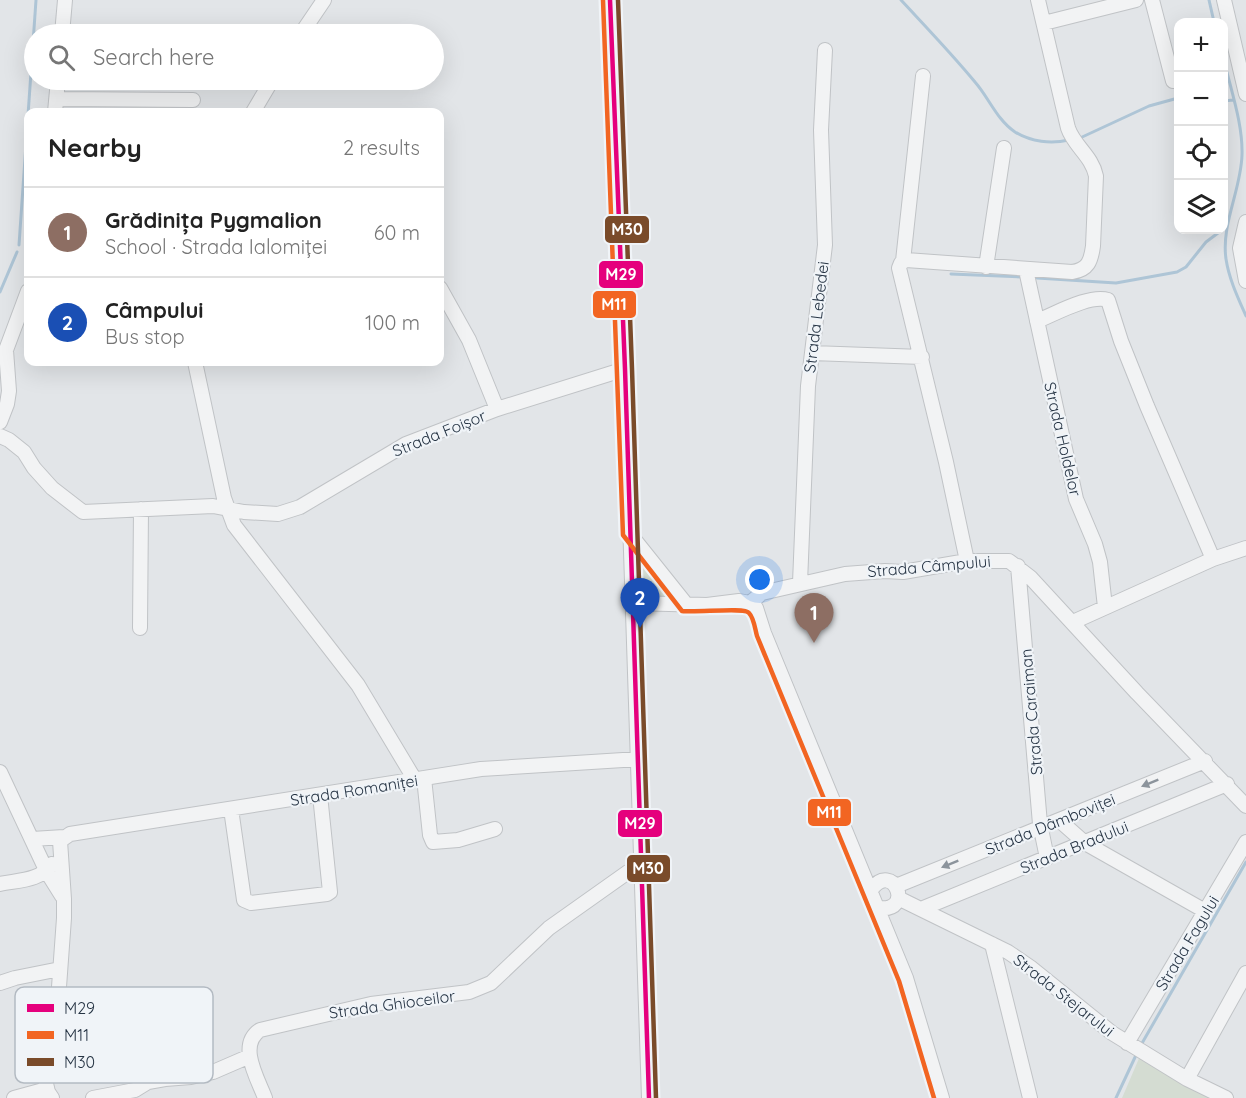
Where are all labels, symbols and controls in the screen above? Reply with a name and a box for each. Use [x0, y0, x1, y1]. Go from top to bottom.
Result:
map controls [1174, 18, 1228, 234]
button: + [1174, 18, 1228, 72]
search box [24, 24, 444, 90]
icon: search [45, 41, 78, 74]
text: Search here [93, 43, 214, 71]
button: − [1174, 72, 1228, 126]
button: locate [1174, 126, 1228, 180]
text: Nearby [48, 131, 142, 164]
text: 2 results [343, 135, 420, 160]
button: layers [1174, 180, 1228, 234]
text: Grădinița Pygmalion [105, 206, 322, 234]
line badge: M30 [604, 215, 650, 244]
text: M30 [611, 219, 643, 239]
text: 1 [64, 220, 71, 245]
text: 60 m [374, 220, 420, 245]
text: School · Strada Ialomiței [105, 234, 327, 259]
line badge: M29 [598, 260, 644, 289]
street label: Strada Lebedei [799, 260, 833, 374]
text: M29 [605, 264, 637, 284]
line badge: M11 [592, 290, 637, 319]
text: M11 [601, 294, 627, 314]
text: Câmpului [105, 296, 204, 324]
text: 2 [62, 310, 73, 335]
text: 100 m [365, 310, 420, 335]
text: Bus stop [105, 324, 185, 349]
street label: Strada Holdelor [1040, 380, 1086, 498]
street label: Strada Foișor [389, 405, 489, 461]
street label: Strada Câmpului [867, 551, 991, 581]
your location [745, 565, 774, 594]
pin: 2 [620, 578, 660, 628]
pin: 1 [794, 594, 834, 643]
street label: Strada Caraiman [1016, 648, 1046, 776]
street label: Strada Romaniței [289, 770, 419, 810]
one-way arrow [1141, 778, 1159, 788]
street label: Strada Dâmboviței [982, 789, 1118, 859]
line badge: M11 [807, 798, 852, 827]
text: M11 [816, 802, 842, 822]
line badge: M29 [617, 809, 663, 838]
text: M29 [624, 813, 656, 833]
street label: Strada Bradului [1017, 816, 1131, 878]
line badge: M30 [626, 854, 671, 883]
text: M30 [632, 858, 664, 878]
one-way arrow [941, 860, 959, 869]
street label: Strada Fagului [1151, 892, 1223, 994]
street label: Strada Stejarului [1010, 949, 1118, 1041]
street label: Strada Ghioceilor [328, 985, 456, 1023]
legend [15, 987, 213, 1083]
text: M29 [64, 998, 95, 1018]
text: M11 [64, 1025, 89, 1045]
text: M30 [64, 1052, 95, 1072]

